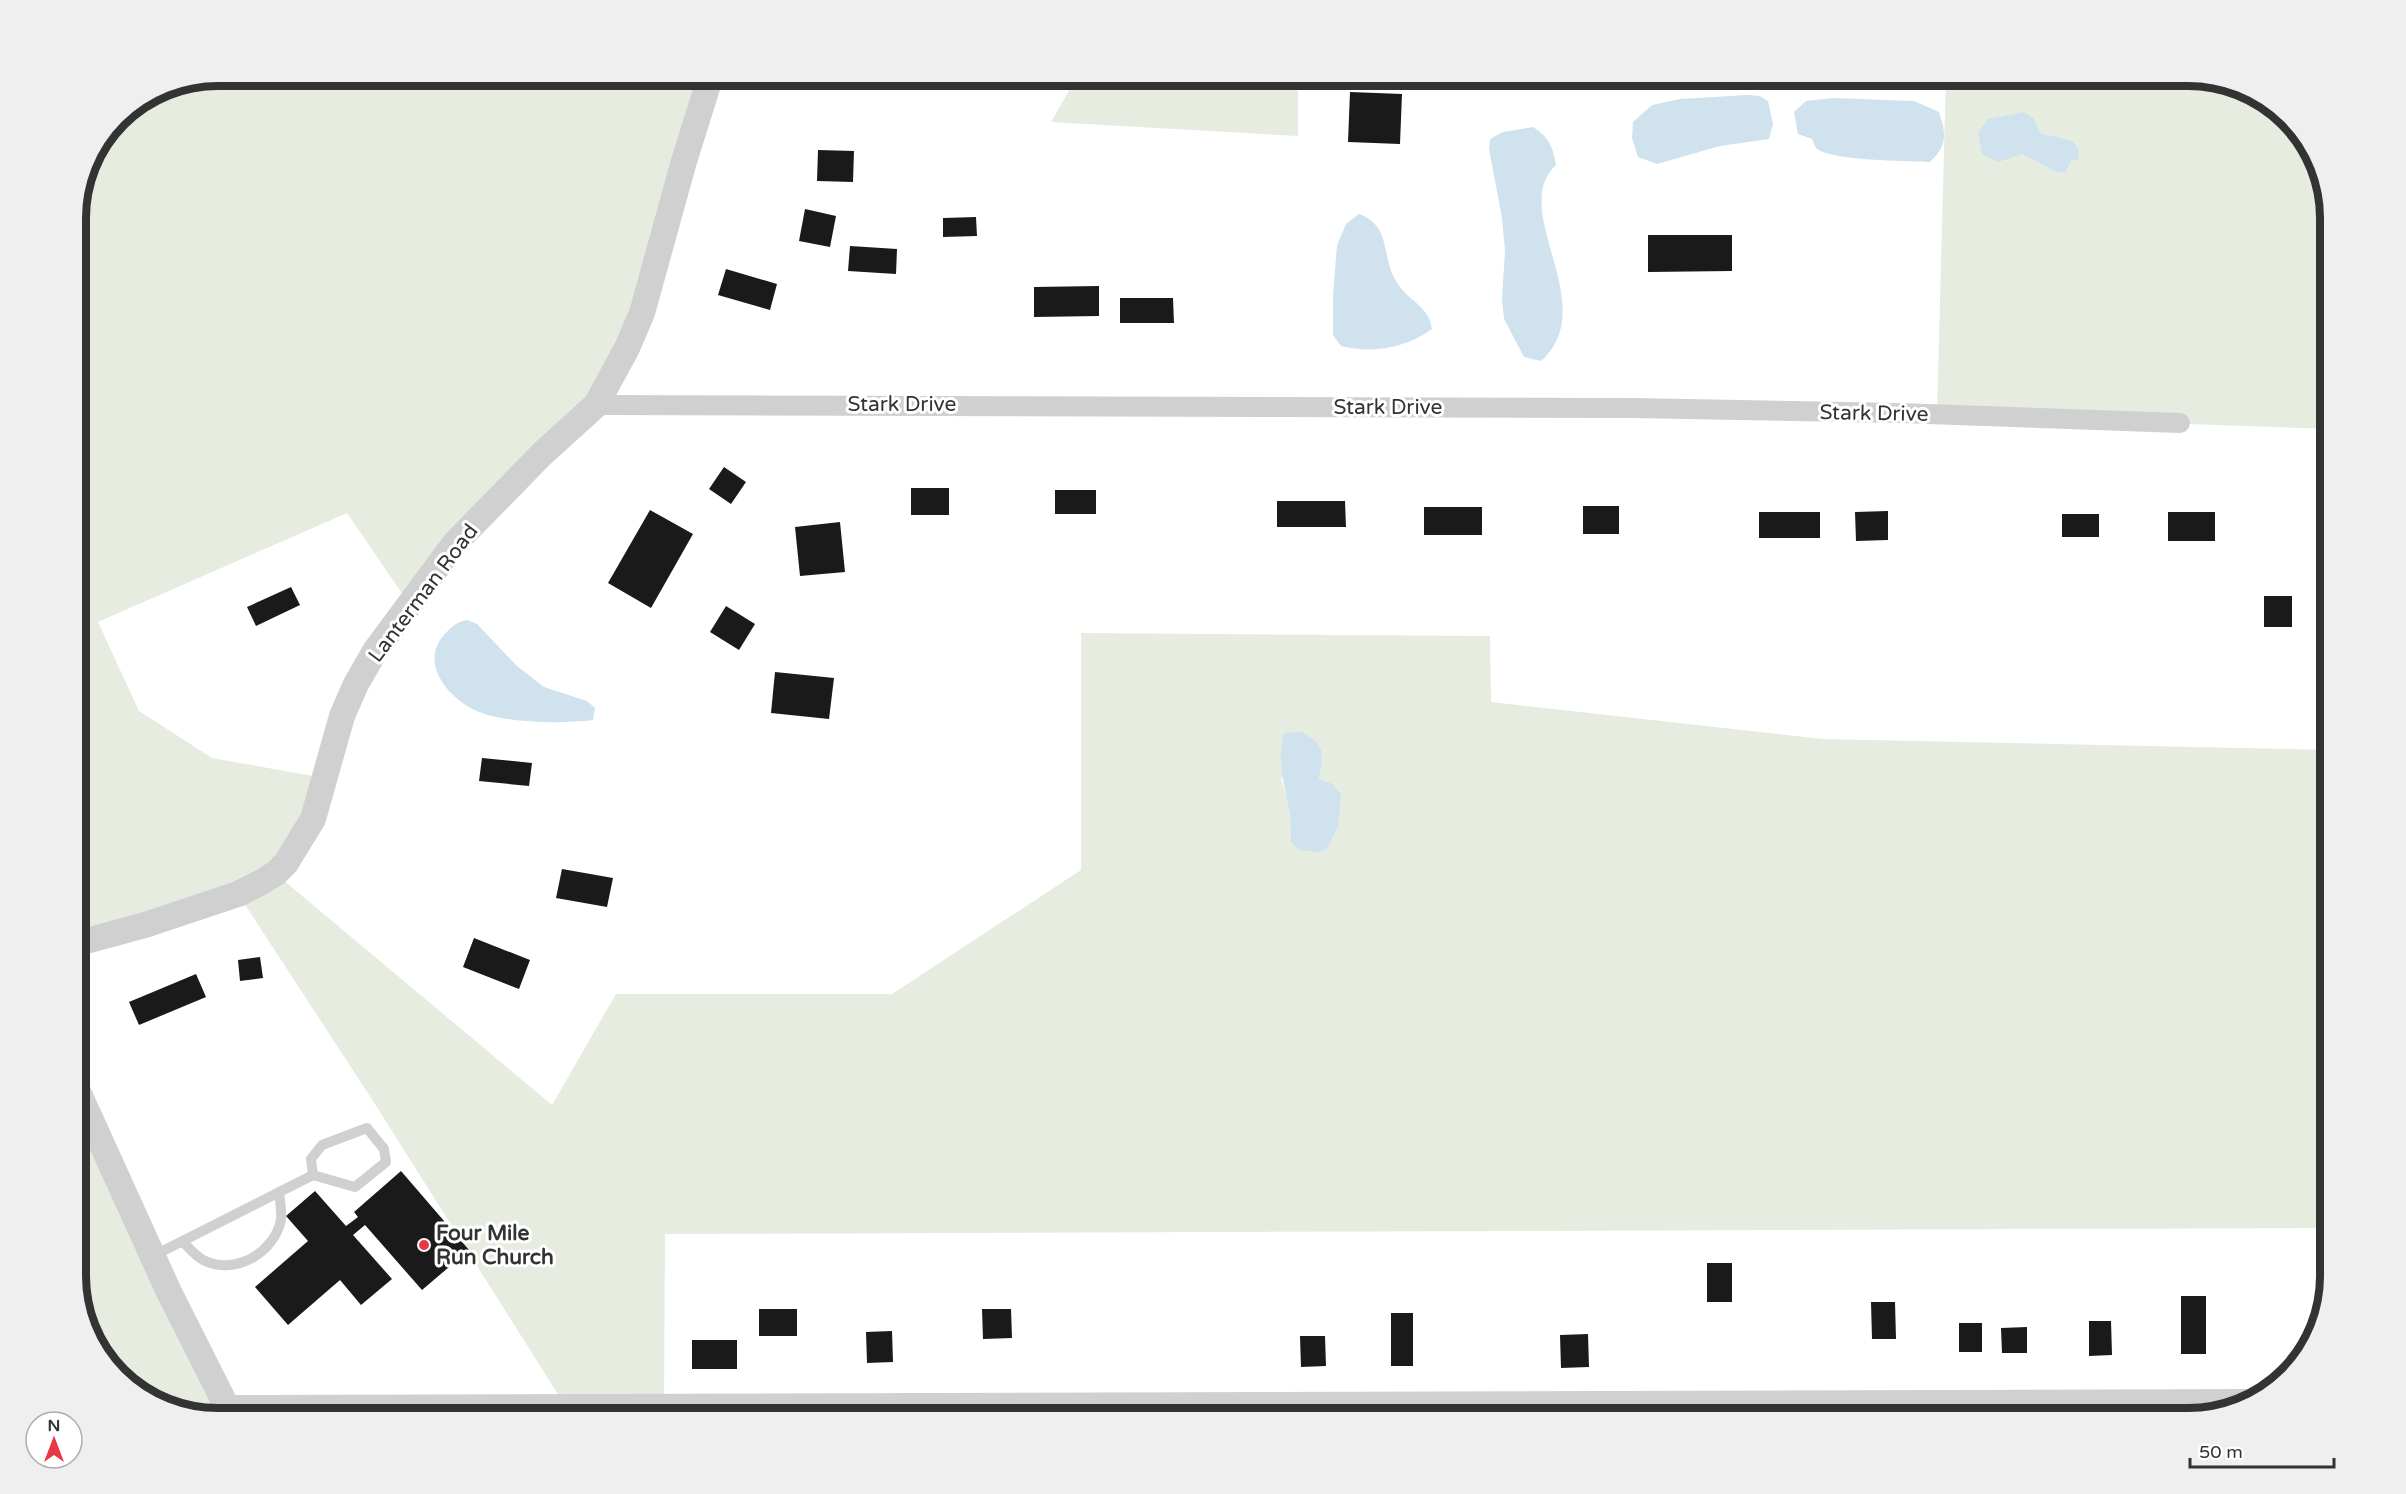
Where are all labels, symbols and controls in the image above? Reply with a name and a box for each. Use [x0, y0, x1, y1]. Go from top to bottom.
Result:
street label: Stark Drive [848, 392, 957, 417]
street label: Stark Drive [1334, 395, 1443, 420]
street label: Stark Drive [1819, 400, 1929, 427]
street label: Lanterman Road [363, 519, 483, 667]
place label: Four Mile Run Church [436, 1221, 554, 1270]
marker: Four Mile Run Church [417, 1238, 431, 1252]
north arrow [24, 1410, 84, 1470]
text: N [48, 1416, 60, 1436]
scale bar [2190, 1431, 2334, 1469]
text: 50 m [2199, 1441, 2243, 1463]

